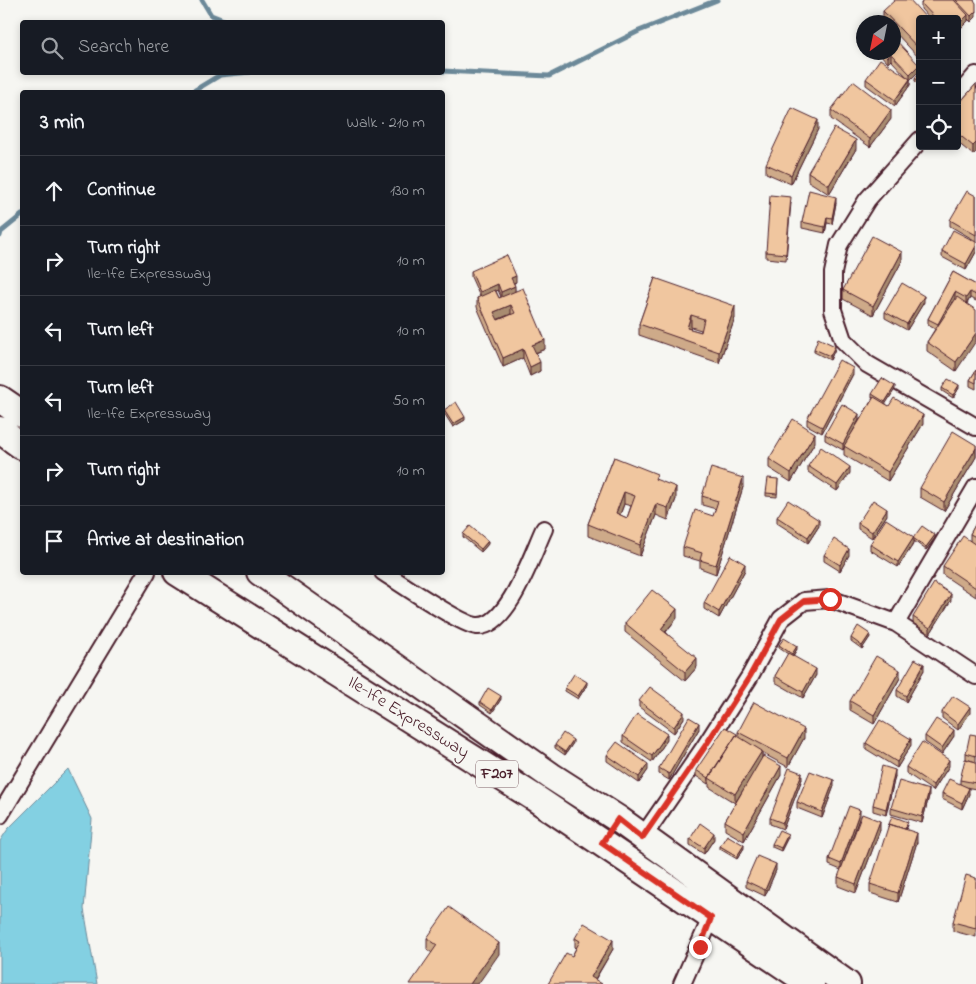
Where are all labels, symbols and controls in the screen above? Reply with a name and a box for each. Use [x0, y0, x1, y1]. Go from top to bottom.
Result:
north arrow [856, 15, 901, 60]
map controls [916, 15, 961, 150]
button: + [916, 15, 961, 60]
search box [20, 20, 445, 75]
icon: search [38, 34, 66, 62]
text: Search here [78, 34, 169, 61]
button: − [916, 60, 961, 105]
button: locate [916, 105, 961, 150]
text: 3 min [40, 108, 84, 138]
text: Walk · 210 m [346, 111, 425, 135]
icon: ahead [40, 177, 68, 205]
text: Continue [87, 177, 155, 204]
text: 130 m [390, 179, 425, 203]
text: Turn right [87, 235, 160, 262]
icon: right [40, 247, 68, 275]
text: 10 m [397, 249, 425, 273]
text: Ile-Ife Expressway [87, 262, 211, 286]
icon: left [40, 317, 68, 345]
text: Turn left [87, 317, 154, 344]
text: 10 m [397, 319, 425, 343]
text: Turn left [87, 375, 154, 402]
icon: left [40, 387, 68, 415]
text: 50 m [393, 389, 425, 413]
text: Ile-Ife Expressway [87, 402, 211, 426]
icon: right [40, 457, 68, 485]
text: Turn right [87, 457, 160, 484]
text: 10 m [397, 459, 425, 483]
icon: arrive [40, 527, 68, 555]
text: Arrive at destination [87, 527, 244, 554]
route start [819, 588, 842, 611]
street label: Ile-Ife Expressway [342, 670, 474, 766]
road number: F207 [476, 761, 518, 788]
route end [689, 936, 712, 959]

